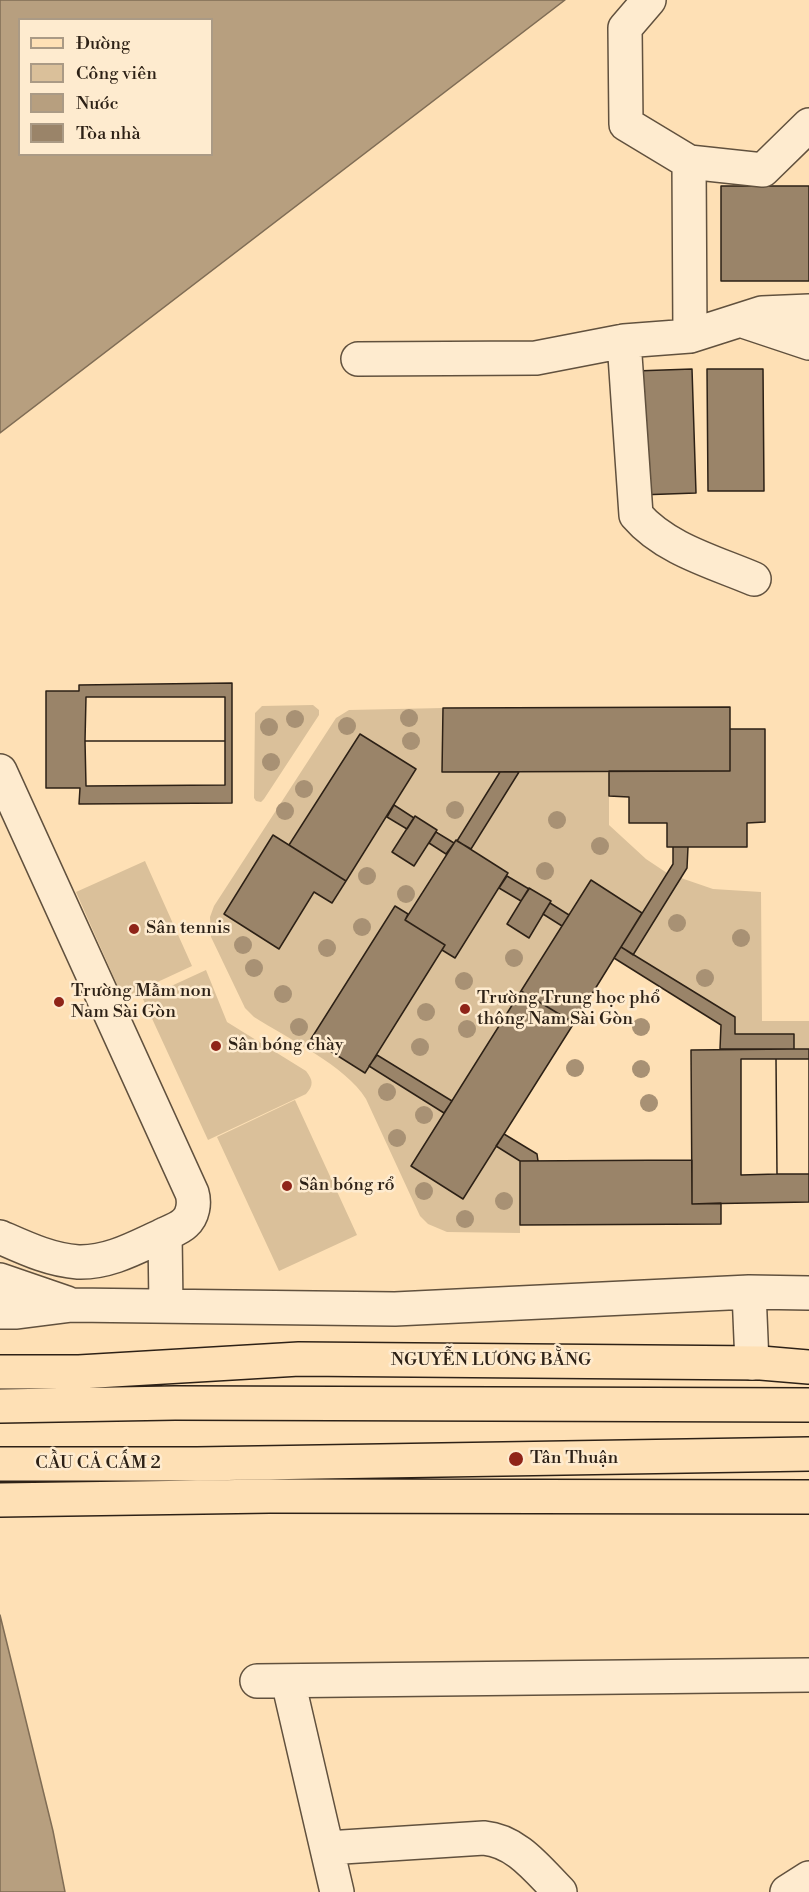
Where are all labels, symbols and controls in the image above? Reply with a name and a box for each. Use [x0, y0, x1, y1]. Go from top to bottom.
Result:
legend [18, 18, 213, 156]
text: Đường [76, 32, 130, 55]
text: Công viên [76, 62, 157, 85]
text: Nước [76, 92, 119, 115]
text: Tòa nhà [76, 122, 141, 145]
place label: Sân tennis [146, 918, 230, 940]
marker: Sân tennis [127, 922, 141, 936]
place label: Trường Mầm non Nam Sài Gòn [71, 981, 211, 1024]
place label: Trường Trung học phổ thông Nam Sài Gòn [477, 988, 660, 1030]
marker: Trường Mầm non Nam Sài Gòn [52, 995, 66, 1009]
marker: Trường Trung học phổ thông Nam Sài Gòn [458, 1002, 472, 1016]
place label: Sân bóng chày [228, 1035, 343, 1057]
marker: Sân bóng chày [209, 1039, 223, 1053]
place label: Sân bóng rổ [299, 1175, 395, 1197]
marker: Sân bóng rổ [280, 1179, 294, 1193]
street label: NGUYỄN LƯƠNG BẰNG [391, 1350, 591, 1372]
place label: Tân Thuận [530, 1448, 618, 1470]
marker: Tân Thuận [507, 1450, 525, 1468]
street label: CẦU CẢ CẤM 2 [35, 1453, 161, 1475]

